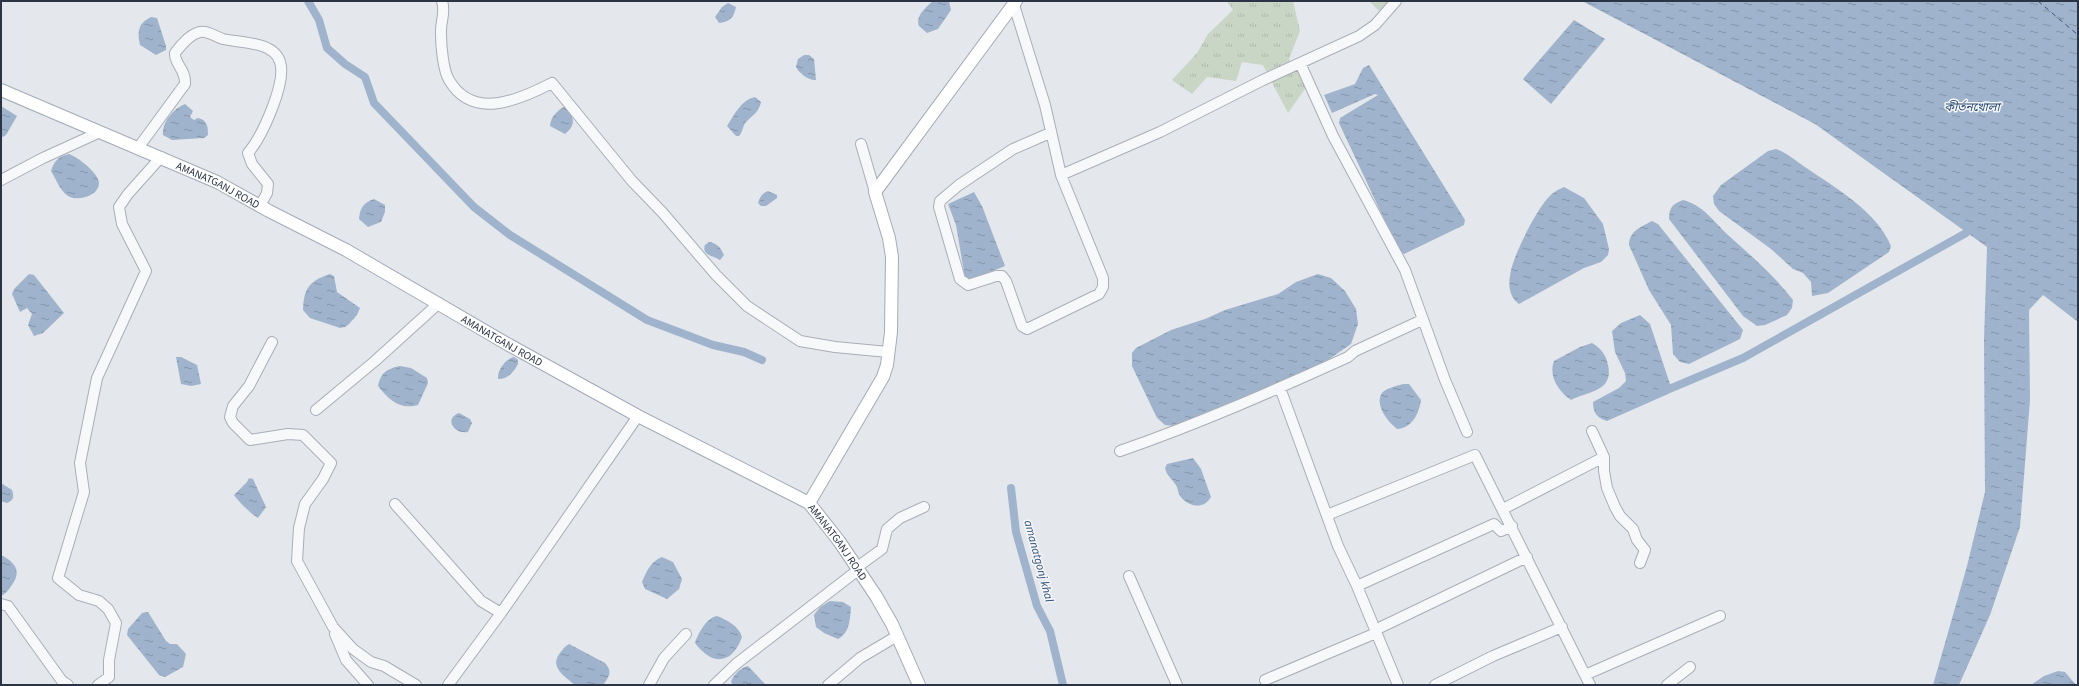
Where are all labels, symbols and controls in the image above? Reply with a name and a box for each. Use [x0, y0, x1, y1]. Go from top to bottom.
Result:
water label: কীর্তনখোলা [1944, 99, 2003, 116]
street label: AMANATGANJ ROAD [174, 158, 263, 213]
street label: AMANATGANJ ROAD [458, 312, 545, 370]
street label: AMANATGANJ ROAD [804, 501, 871, 584]
water label: amanatgonj khal [1019, 518, 1058, 604]

